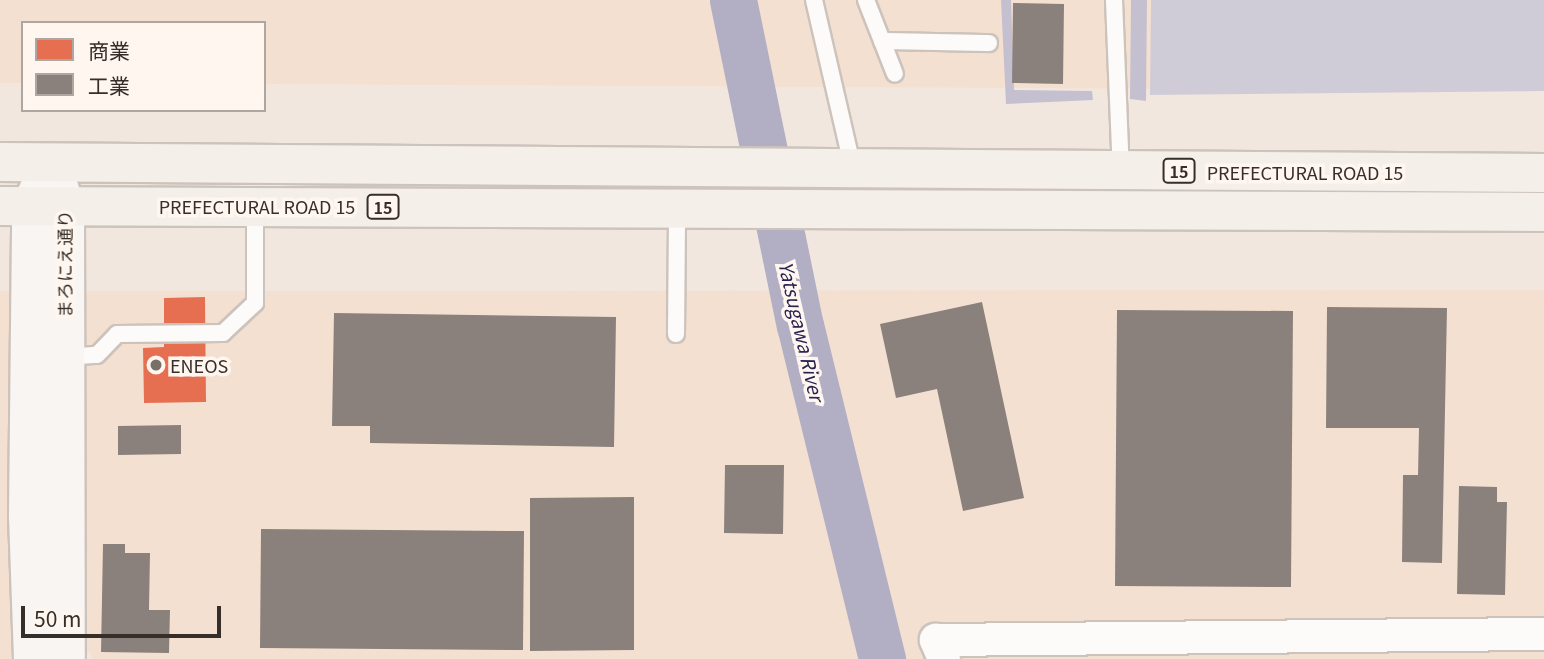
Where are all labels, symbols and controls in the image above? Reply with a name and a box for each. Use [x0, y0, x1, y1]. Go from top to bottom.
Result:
legend [21, 21, 266, 112]
text: 商業 [88, 35, 130, 65]
text: 工業 [88, 70, 130, 100]
road number: 15 [1162, 158, 1196, 183]
street label: PREFECTURAL ROAD 15 [1207, 161, 1403, 183]
street label: PREFECTURAL ROAD 15 [159, 195, 355, 217]
road number: 15 [366, 195, 400, 220]
street label: まろにえ通り [53, 210, 75, 318]
water label: Yatsugawa River [775, 259, 829, 403]
place label: ENEOS [170, 354, 228, 376]
marker: ENEOS [148, 357, 164, 373]
scale bar [24, 592, 224, 636]
text: 50 m [34, 603, 81, 633]

